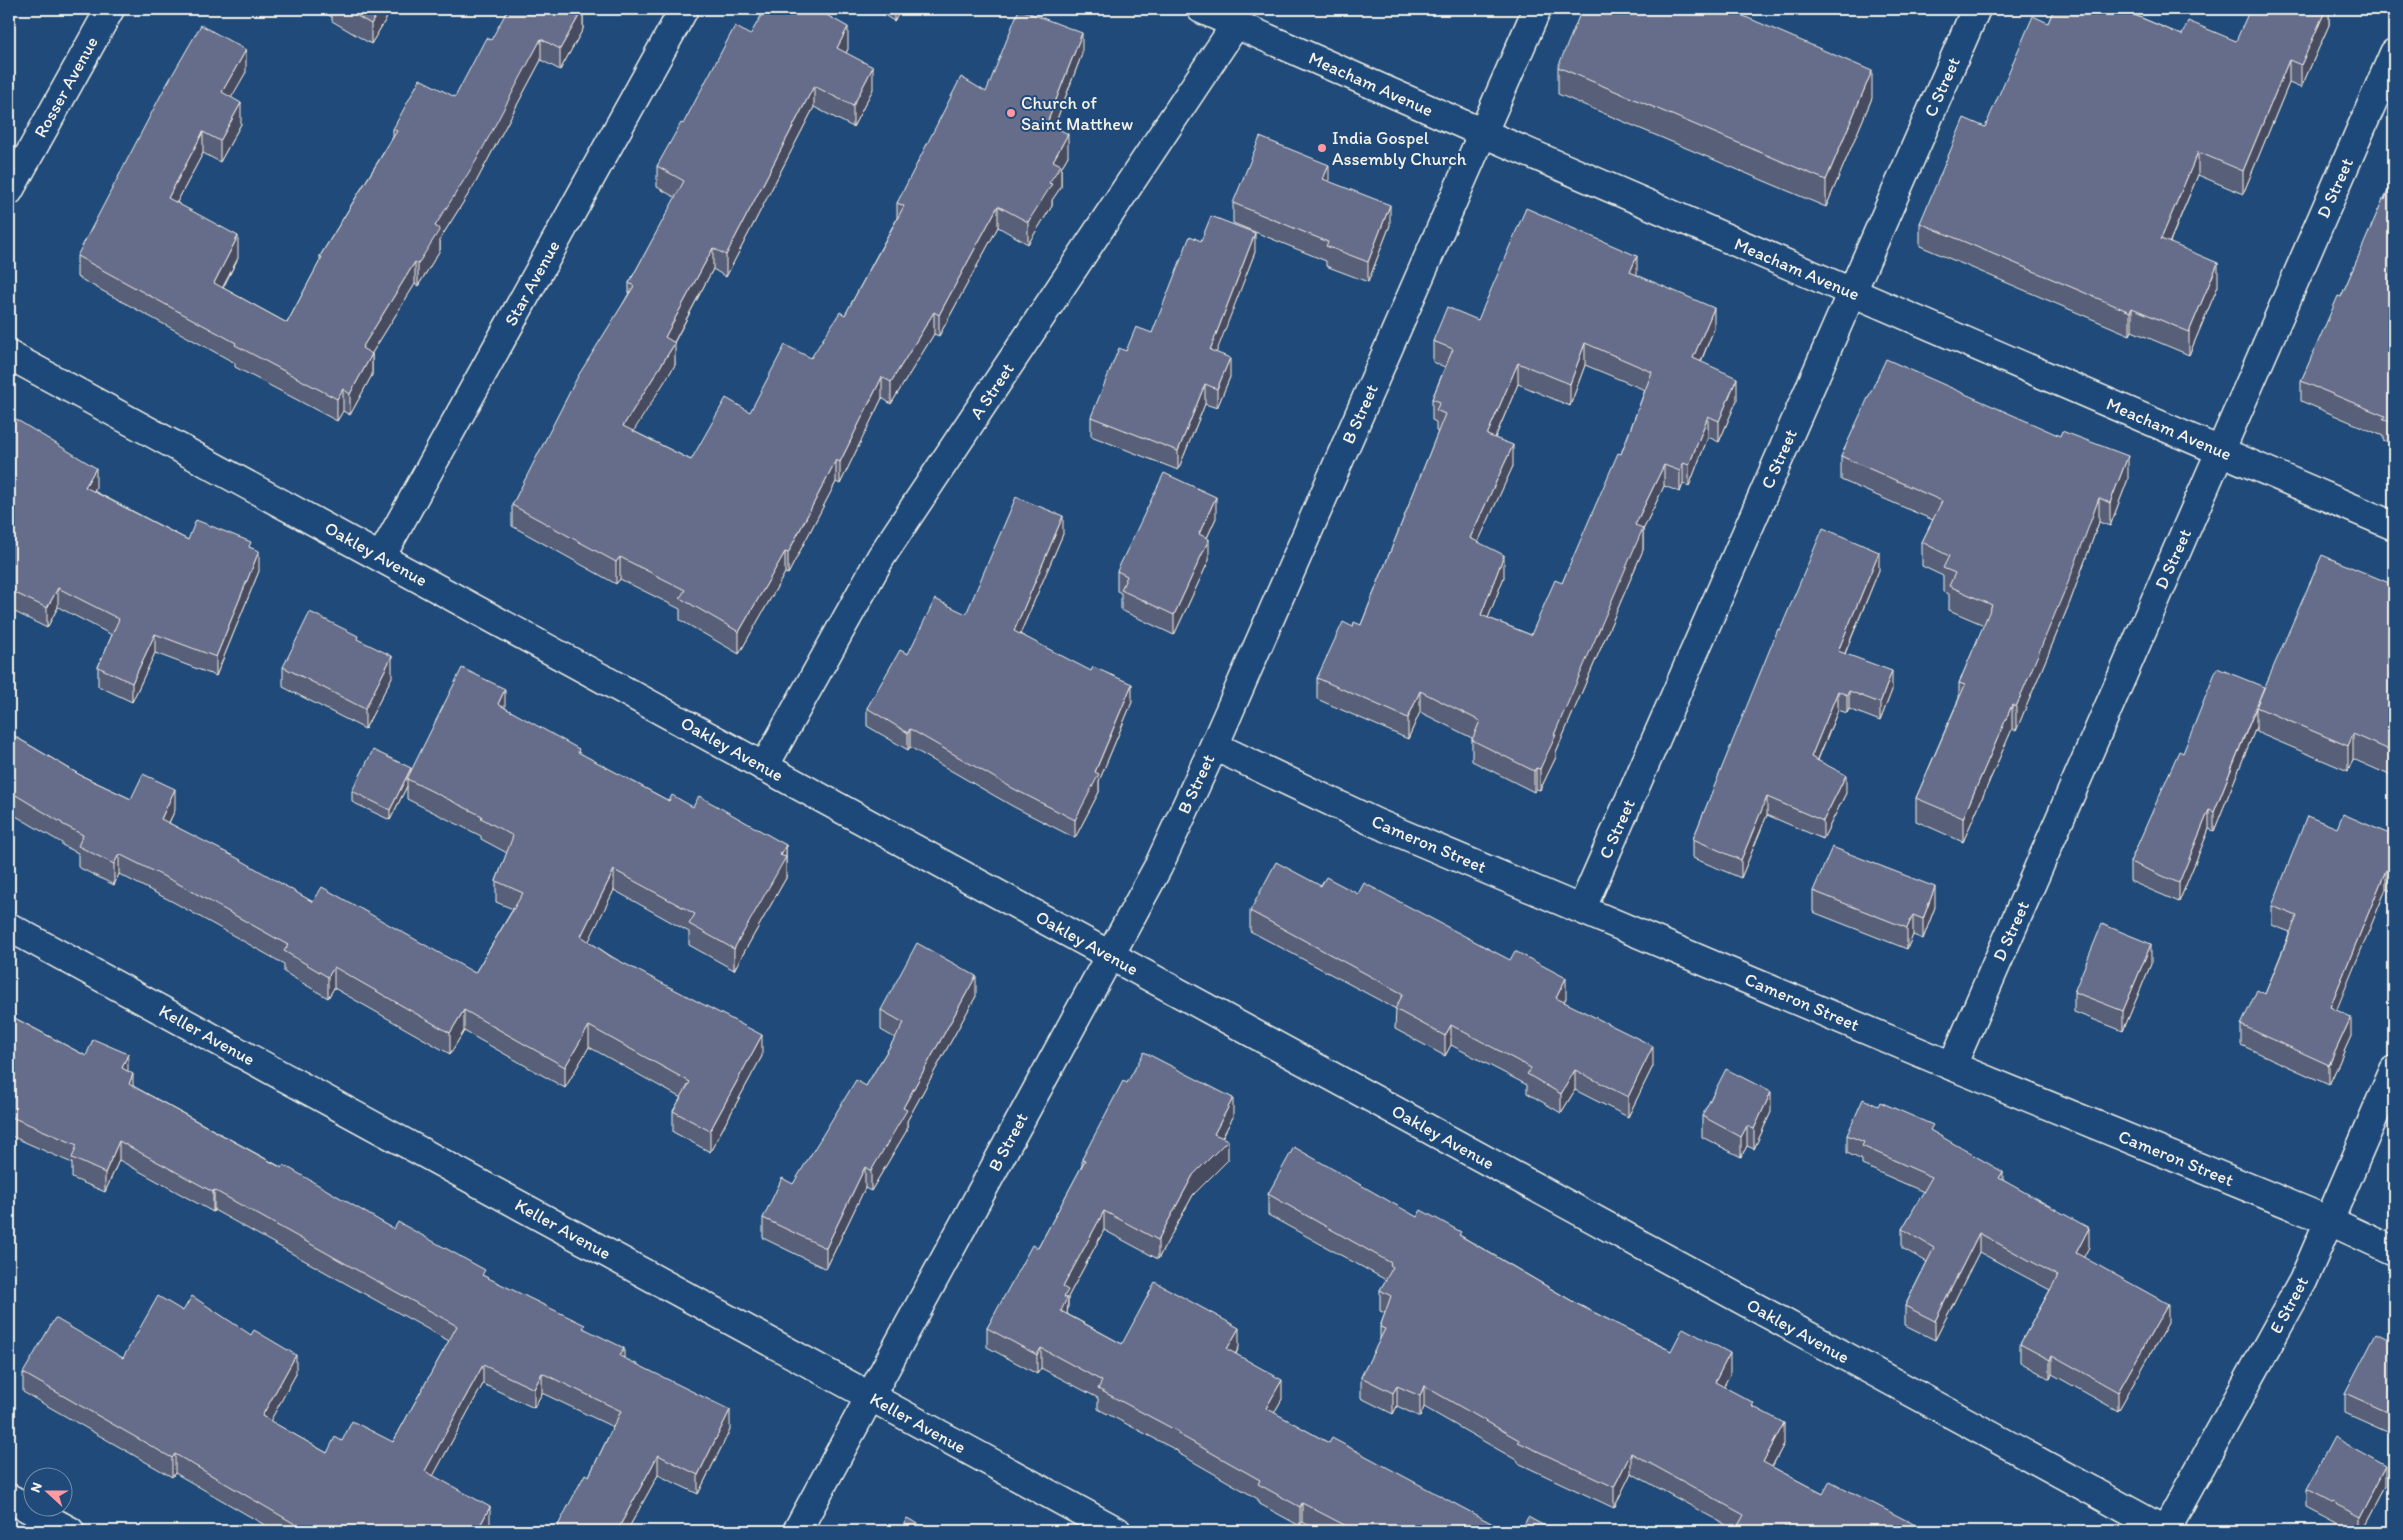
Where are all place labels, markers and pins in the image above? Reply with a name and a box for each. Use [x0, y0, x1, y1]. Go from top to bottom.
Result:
place label: Church of Saint Matthew [1021, 92, 1133, 135]
marker: Church of Saint Matthew [1005, 107, 1017, 119]
place label: India Gospel Assembly Church [1332, 127, 1467, 170]
marker: India Gospel Assembly Church [1316, 142, 1328, 154]

